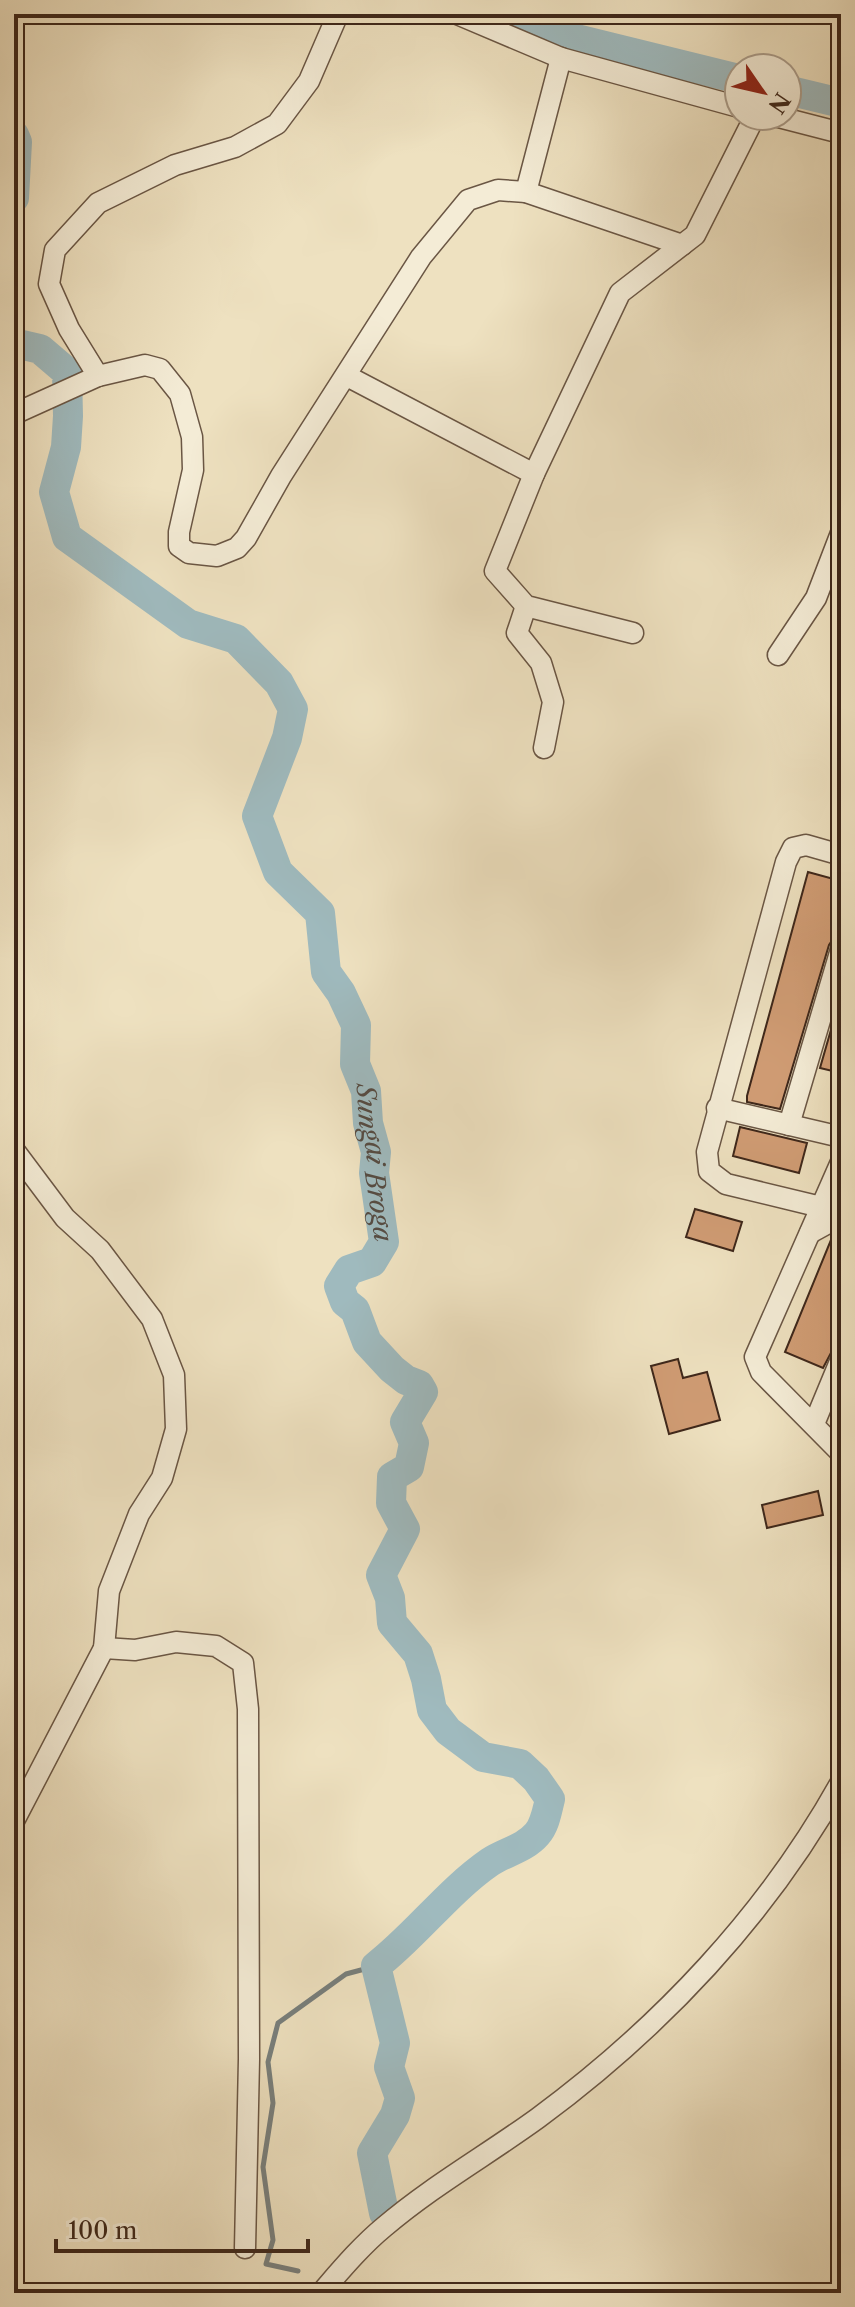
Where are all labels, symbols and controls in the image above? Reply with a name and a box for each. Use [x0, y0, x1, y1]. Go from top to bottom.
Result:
north arrow [723, 52, 803, 132]
text: N [763, 87, 796, 118]
water label: Sungai Broga [349, 1081, 400, 1244]
scale bar [56, 2203, 308, 2253]
text: 100 m [68, 2216, 137, 2245]

